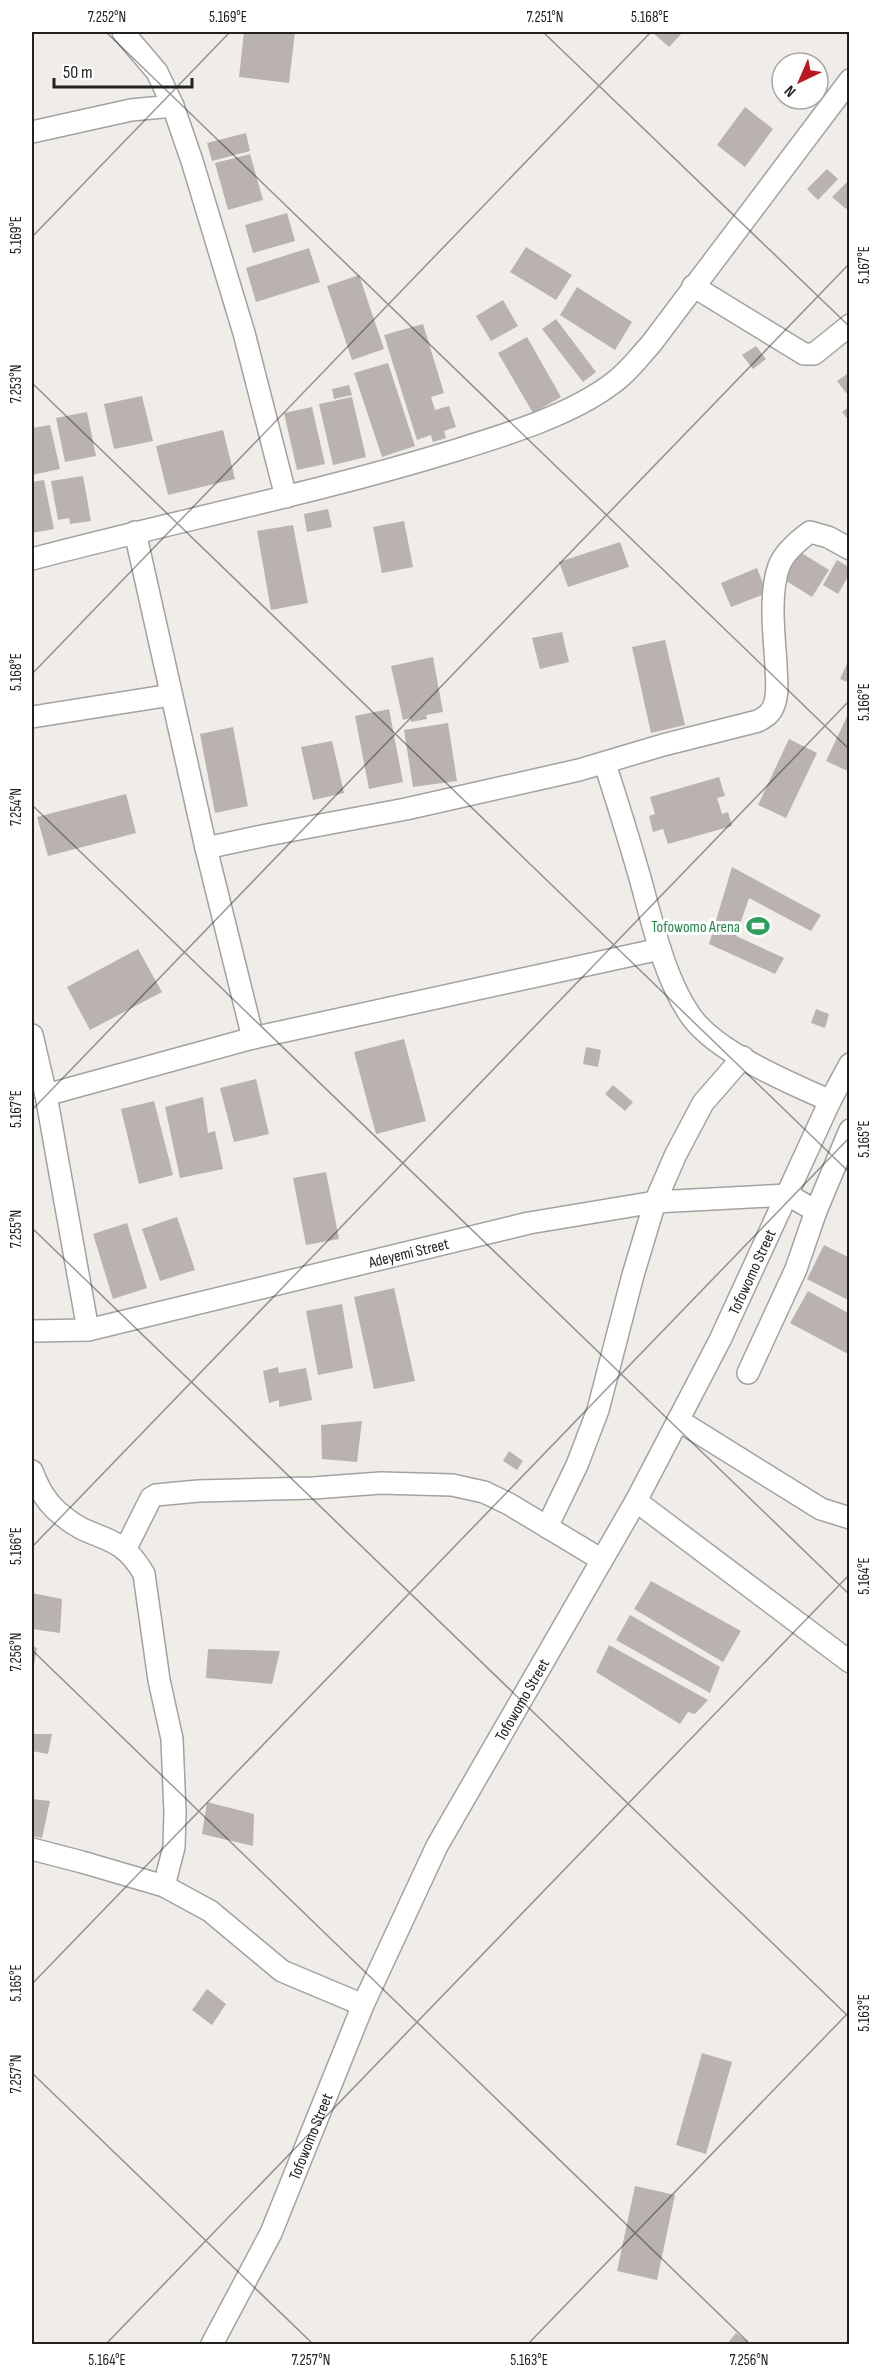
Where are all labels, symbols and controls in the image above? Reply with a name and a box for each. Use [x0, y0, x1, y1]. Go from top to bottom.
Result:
text: 7.252°N [88, 8, 126, 27]
text: 5.169°E [209, 8, 247, 27]
text: 7.251°N [527, 8, 563, 27]
text: 5.168°E [631, 8, 669, 27]
scale bar [54, 51, 192, 89]
north arrow [770, 51, 830, 111]
text: 50 m [63, 62, 93, 83]
text: N [781, 81, 800, 101]
text: 5.169°E [7, 216, 26, 254]
text: 5.167°E [855, 246, 874, 284]
text: 7.253°N [7, 365, 26, 403]
text: 5.168°E [7, 653, 26, 691]
text: 5.166°E [855, 683, 874, 721]
text: 7.254°N [7, 788, 26, 826]
sports icon: Tofowomo Arena [745, 913, 771, 939]
place label: Tofowomo Arena [651, 918, 740, 937]
text: 5.167°E [7, 1090, 26, 1128]
text: 5.165°E [855, 1120, 874, 1158]
text: 7.255°N [7, 1210, 26, 1248]
street label: Tofowomo Street [725, 1227, 781, 1318]
street label: Adeyemi Street [366, 1235, 451, 1273]
text: 5.166°E [7, 1527, 26, 1565]
text: 5.164°E [855, 1557, 874, 1595]
text: 7.256°N [7, 1633, 26, 1671]
street label: Tofowomo Street [492, 1656, 554, 1745]
text: 5.165°E [7, 1964, 26, 2002]
text: 5.163°E [855, 1994, 874, 2032]
text: 7.257°N [7, 2055, 26, 2093]
street label: Tofowomo Street [285, 2091, 337, 2183]
text: 5.164°E [88, 2351, 126, 2370]
text: 7.257°N [292, 2351, 330, 2370]
text: 5.163°E [510, 2351, 548, 2370]
text: 7.256°N [730, 2351, 768, 2370]

